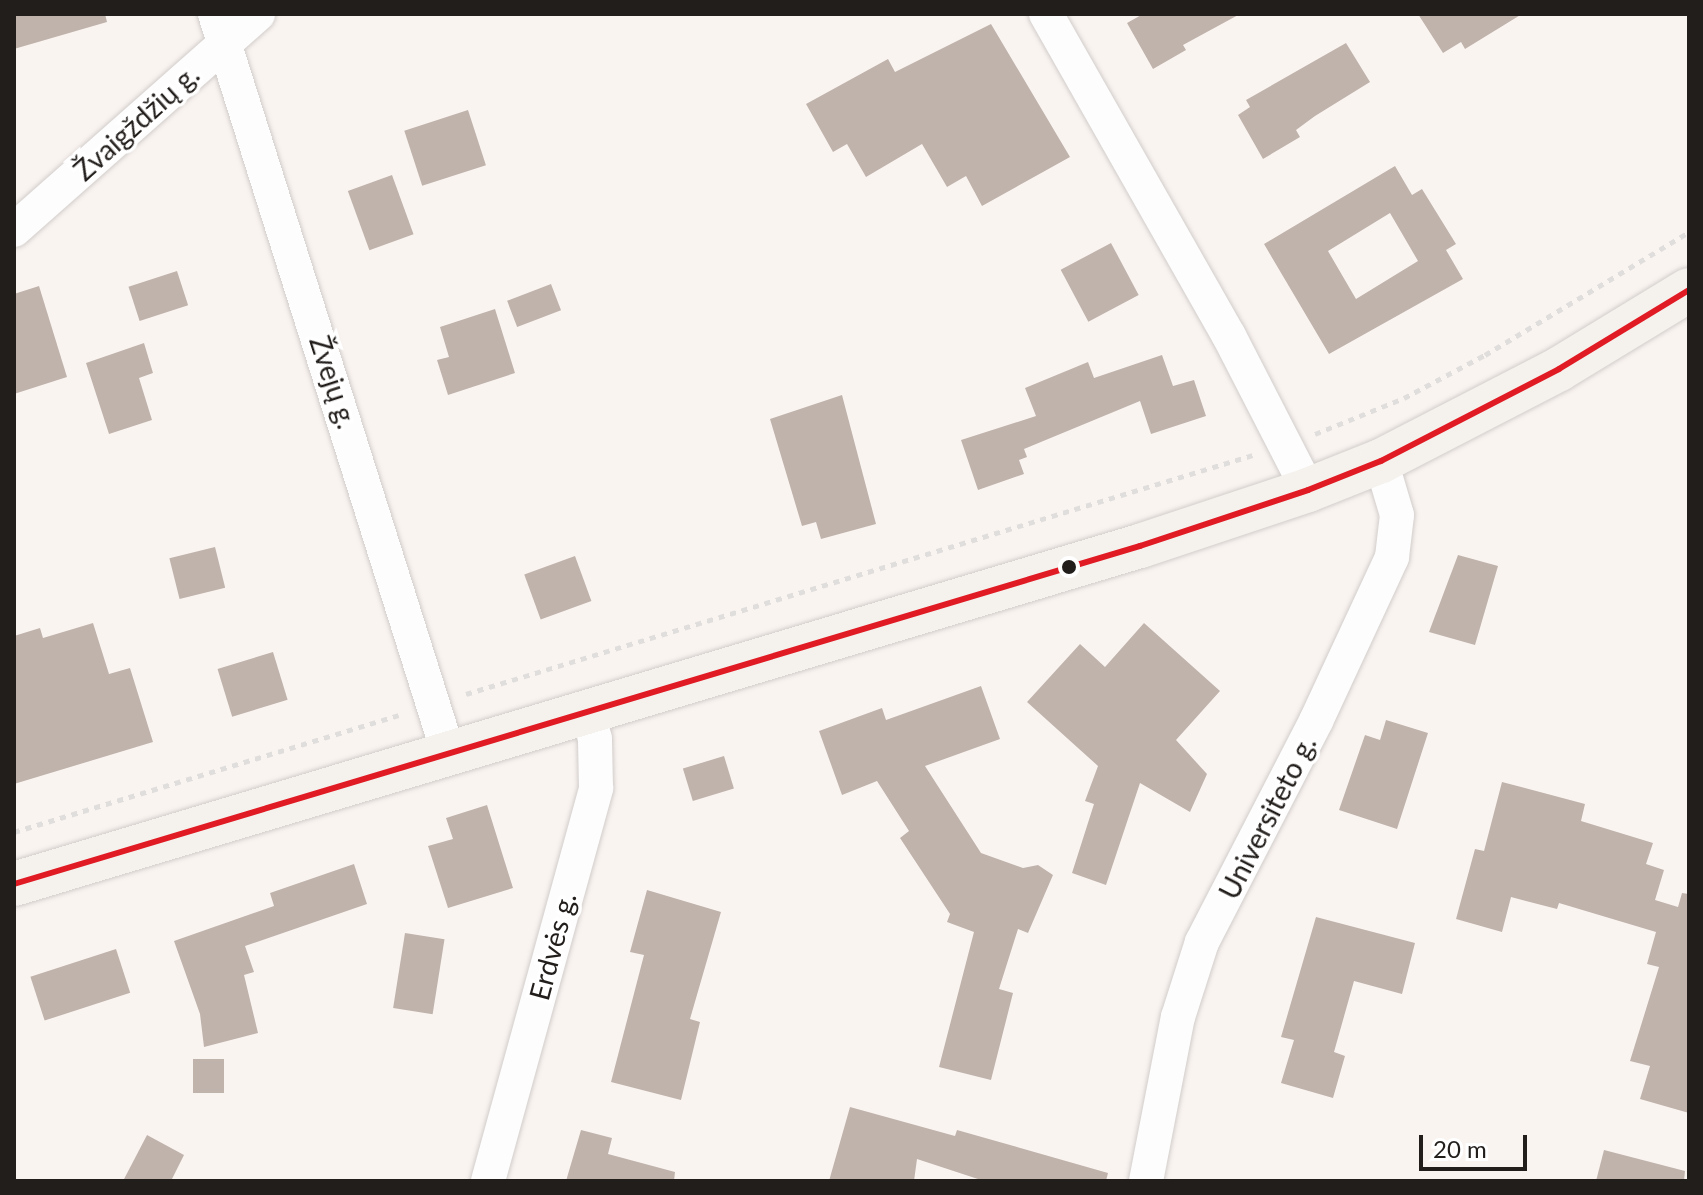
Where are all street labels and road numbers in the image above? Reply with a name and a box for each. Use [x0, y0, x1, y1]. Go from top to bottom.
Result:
street label: Žvaigždžių g. [67, 57, 205, 187]
street label: Žvejų g. [303, 331, 365, 433]
street label: Universiteto g. [1211, 730, 1323, 904]
street label: Erdvės g. [521, 888, 583, 1004]

